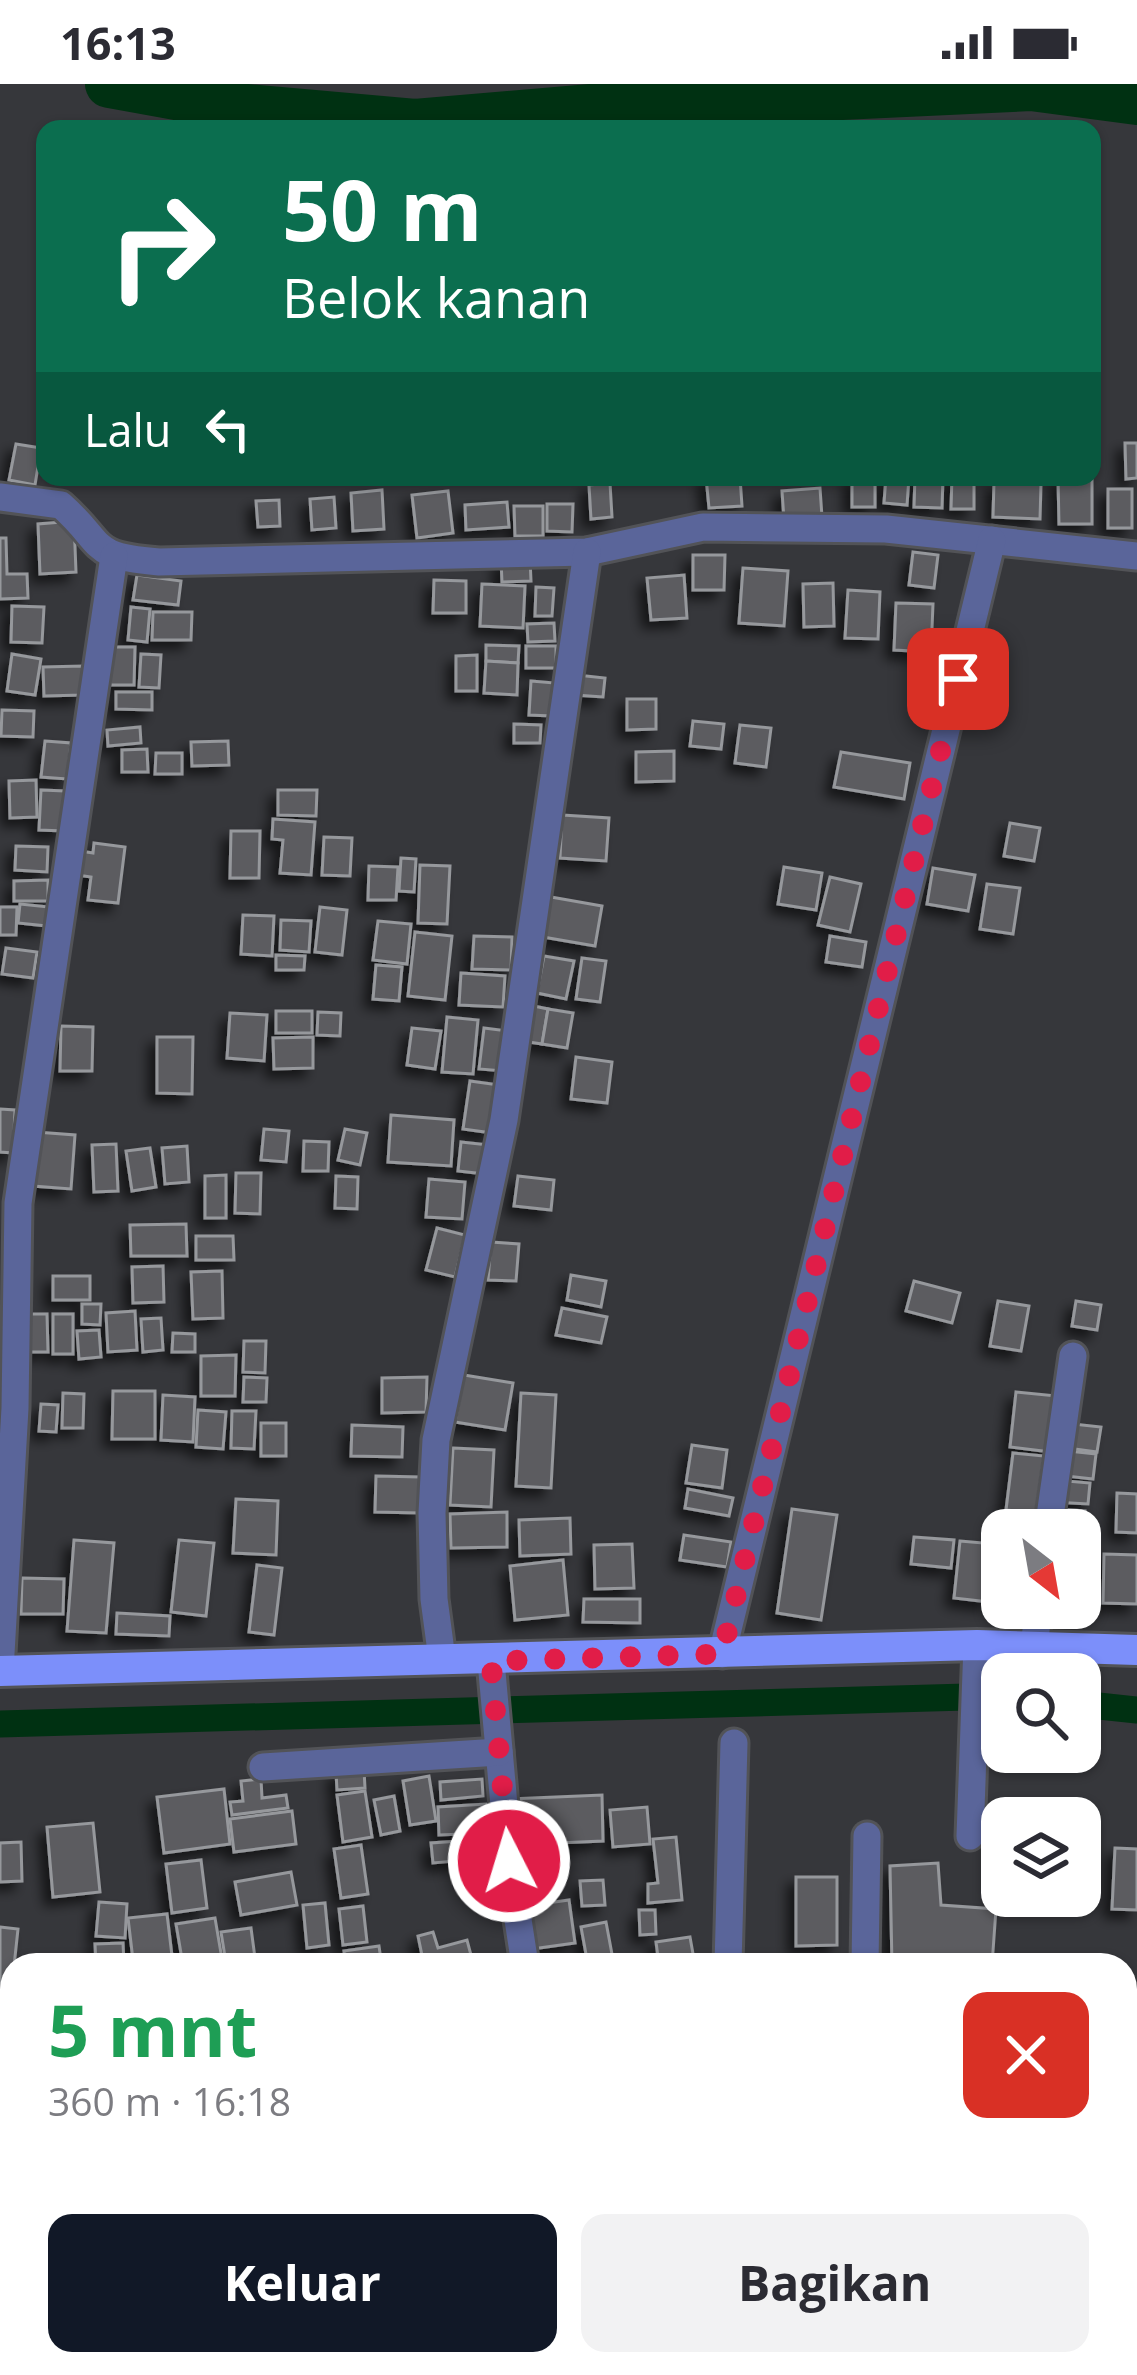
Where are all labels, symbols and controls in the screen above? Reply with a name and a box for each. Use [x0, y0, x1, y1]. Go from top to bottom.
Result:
text: 16:13 [60, 12, 176, 73]
text: 50 m [282, 151, 482, 266]
icon: right [84, 168, 240, 324]
text: Belok kanan [282, 260, 590, 334]
icon: left [195, 396, 261, 462]
text: Lalu [84, 399, 171, 460]
pin [907, 628, 1009, 730]
icon: arrive [925, 646, 991, 712]
north arrow [981, 1509, 1101, 1629]
map controls [981, 1509, 1101, 1917]
button: search [981, 1653, 1101, 1773]
button: layers [981, 1797, 1101, 1917]
position arrow [446, 1798, 572, 1924]
text: 5 mnt [48, 1980, 257, 2078]
button: close [963, 1992, 1089, 2118]
text: 360 m · 16:18 [48, 2074, 291, 2127]
button: Keluar [48, 2214, 557, 2352]
button: Bagikan [581, 2214, 1089, 2352]

